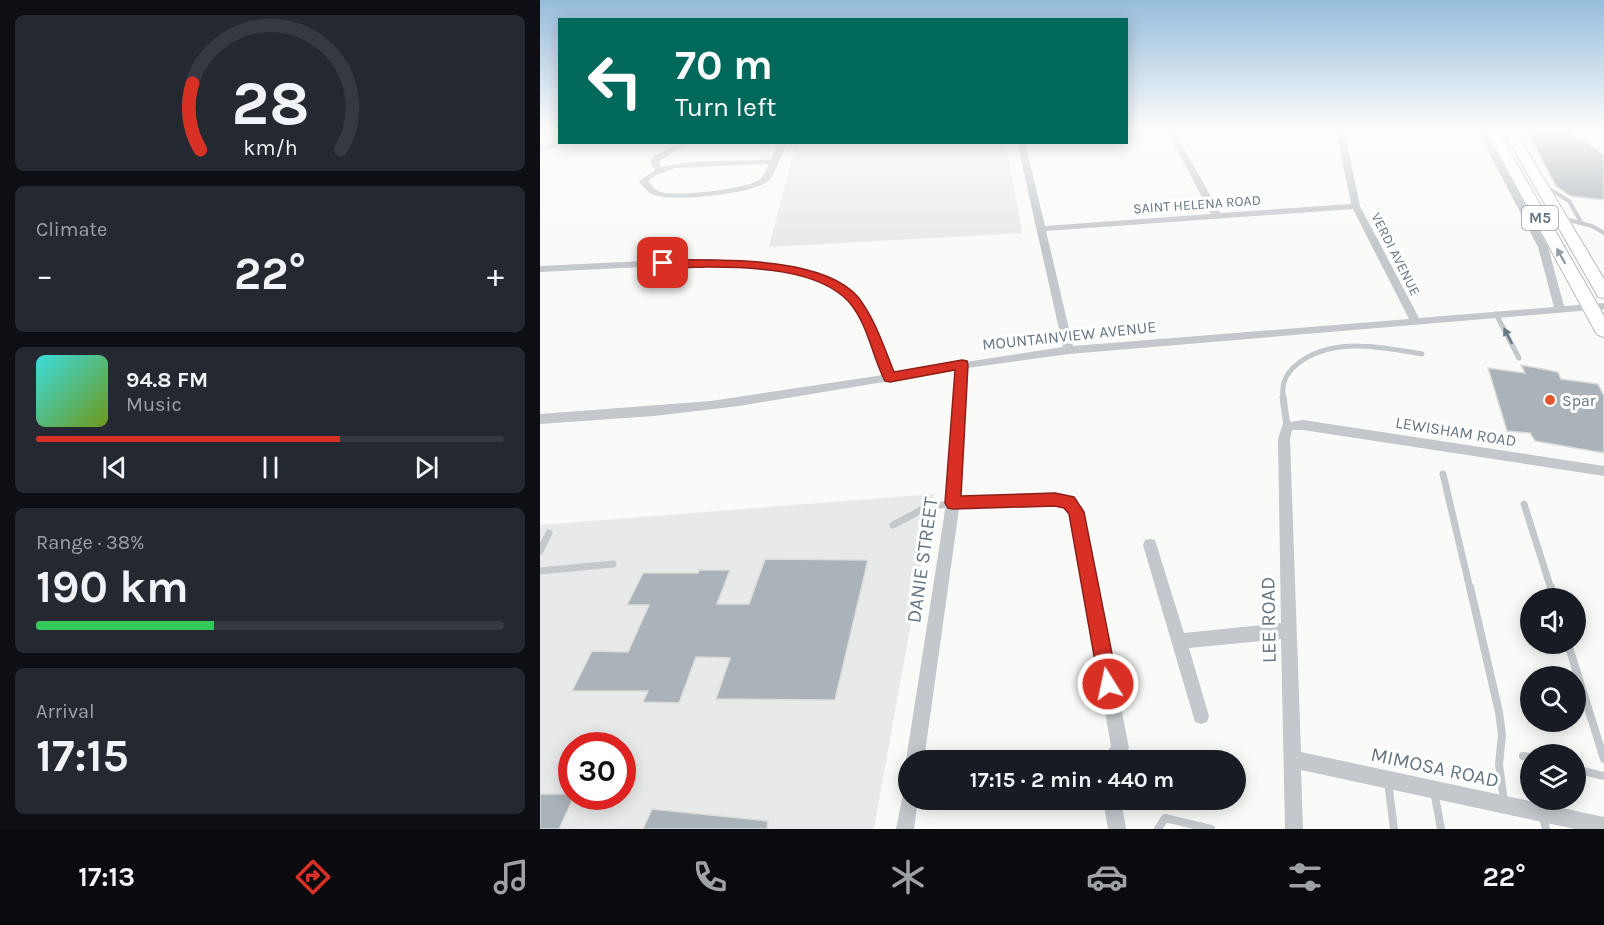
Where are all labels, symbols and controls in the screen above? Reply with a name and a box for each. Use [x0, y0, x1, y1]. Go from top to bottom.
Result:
text: 70 m [675, 40, 773, 90]
icon: left [576, 42, 654, 120]
text: 28 [231, 67, 309, 140]
text: Turn left [675, 91, 776, 123]
text: km/h [243, 135, 297, 160]
street label: SAINT HELENA ROAD [1133, 192, 1261, 217]
road number: M5 [1522, 206, 1558, 230]
street label: VERDI AVENUE [1367, 210, 1424, 299]
text: Climate [36, 218, 107, 241]
pin [637, 237, 688, 288]
icon: arrive [646, 246, 679, 279]
text: 22° [234, 248, 306, 300]
one-way arrow [1556, 248, 1567, 264]
text: − [36, 256, 53, 294]
text: + [487, 256, 504, 294]
street label: MOUNTAINVIEW AVENUE [981, 317, 1157, 354]
one-way arrow [1503, 328, 1512, 345]
text: 94.8 FM [126, 367, 208, 393]
place label: Spar [1562, 391, 1596, 410]
text: Music [126, 393, 182, 416]
marker: Spar [1543, 393, 1557, 407]
street label: LEWISHAM ROAD [1394, 413, 1518, 450]
icon: previous [98, 451, 131, 484]
icon: pause [254, 451, 287, 484]
icon: next [410, 451, 443, 484]
street label: DANIE STREET [902, 496, 943, 624]
text: Range · 38% [36, 531, 145, 554]
text: 190 km [36, 561, 189, 613]
street label: LEE ROAD [1256, 577, 1281, 663]
map controls [1520, 588, 1586, 810]
button: sound [1520, 588, 1586, 654]
position arrow [1076, 652, 1140, 716]
button: search [1520, 666, 1586, 732]
text: Arrival [36, 700, 95, 723]
text: 17:15 [36, 730, 129, 782]
speed limit sign: 30 [558, 732, 636, 810]
street label: MIMOSA ROAD [1369, 743, 1501, 792]
button: layers [1520, 744, 1586, 810]
text: 17:15 · 2 min · 440 m [970, 767, 1174, 793]
icon: directions [292, 856, 334, 898]
icon: music [490, 856, 532, 898]
icon: phone [689, 856, 731, 898]
icon: climate [887, 856, 929, 898]
icon: car [1086, 856, 1128, 898]
icon: filters [1284, 856, 1326, 898]
text: 17:13 [78, 861, 135, 893]
text: 22° [1483, 861, 1526, 893]

